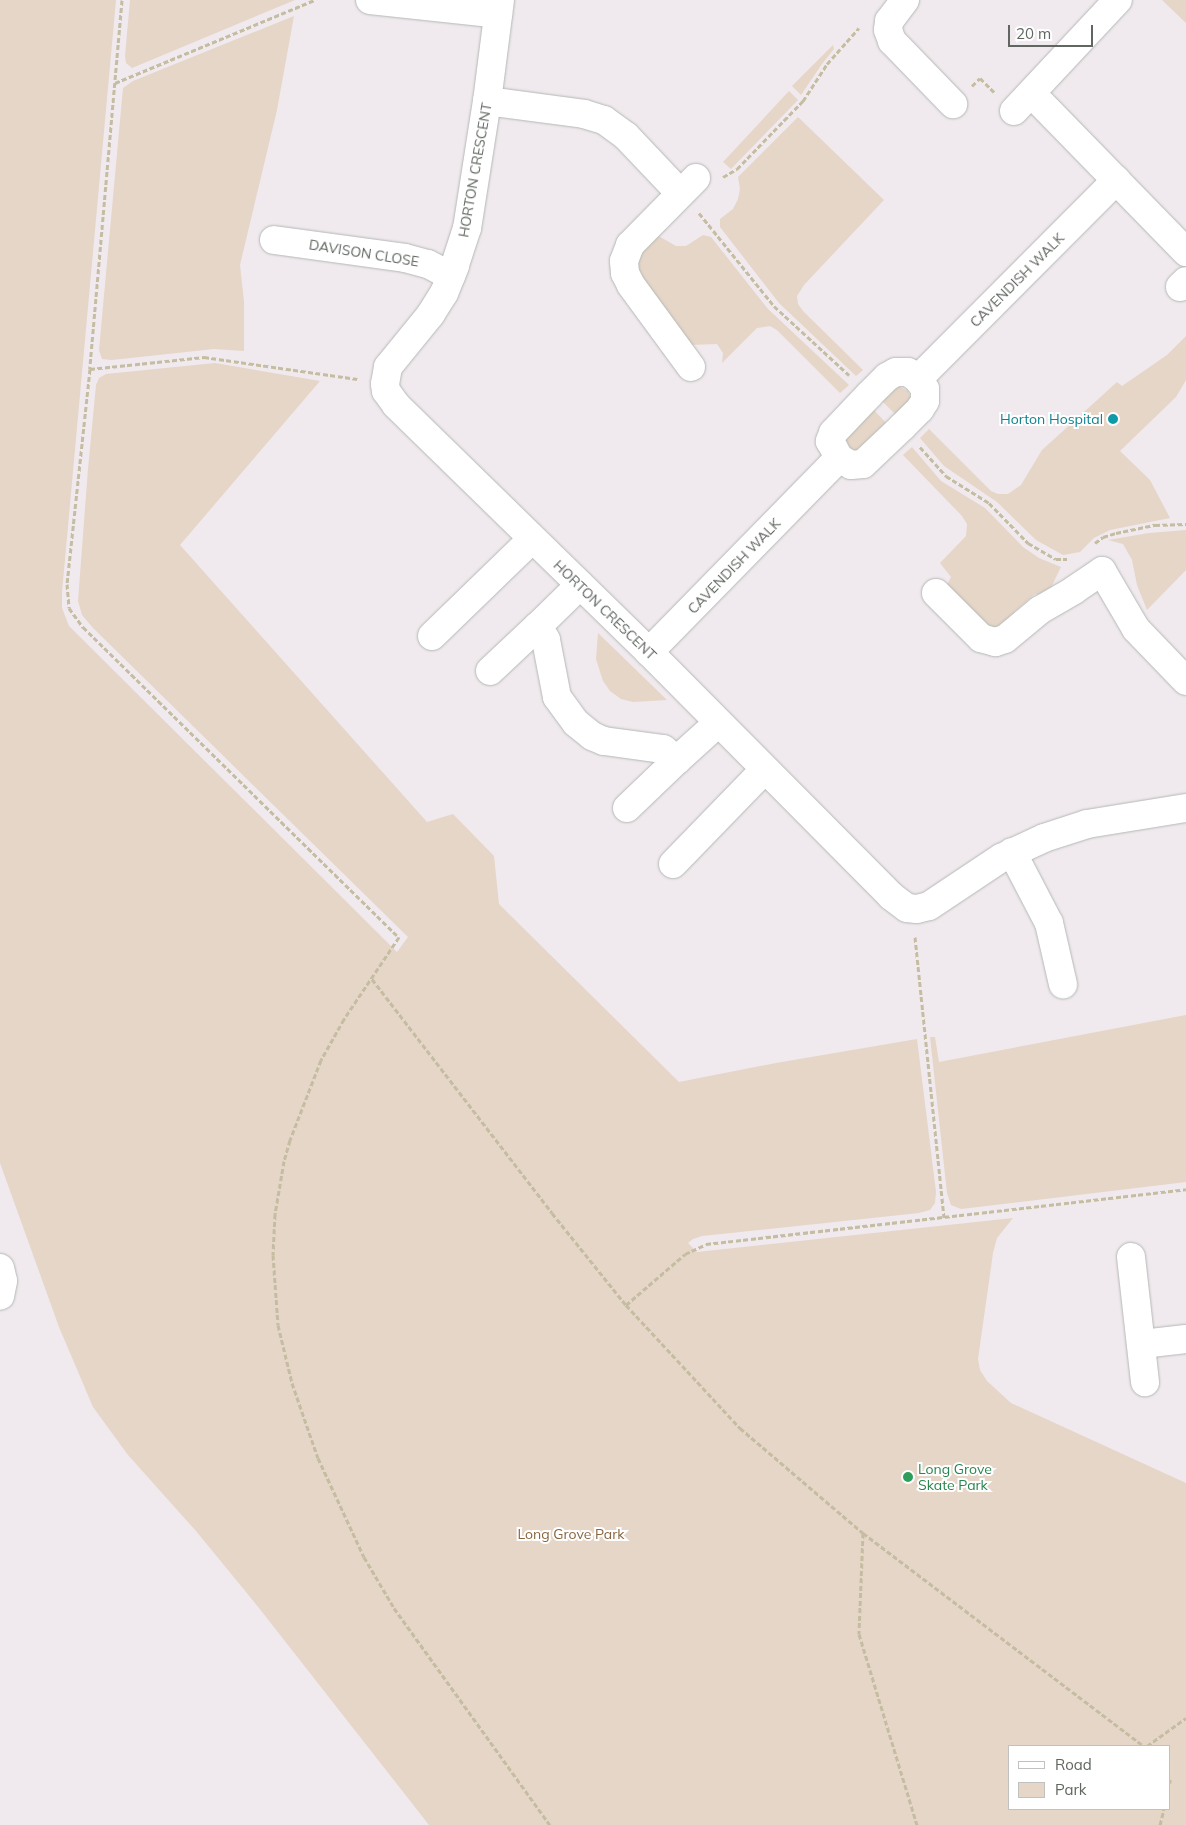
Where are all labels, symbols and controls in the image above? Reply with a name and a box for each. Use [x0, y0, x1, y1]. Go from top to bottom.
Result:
scale bar [1011, 15, 1096, 47]
text: 20 m [1016, 24, 1051, 43]
street label: HORTON CRESCENT [455, 101, 495, 239]
street label: CAVENDISH WALK [966, 229, 1068, 331]
street label: DAVISON CLOSE [308, 236, 420, 270]
place label: Horton Hospital [1000, 411, 1103, 427]
marker: Horton Hospital [1107, 413, 1119, 425]
street label: CAVENDISH WALK [684, 515, 784, 617]
street label: HORTON CRESCENT [550, 557, 660, 663]
place label: Long Grove Skate Park [918, 1461, 992, 1494]
marker: Long Grove Skate Park [902, 1471, 914, 1483]
park label: Long Grove Park [517, 1526, 625, 1542]
legend [1008, 1745, 1171, 1810]
text: Road [1055, 1755, 1092, 1774]
text: Park [1055, 1780, 1087, 1799]

